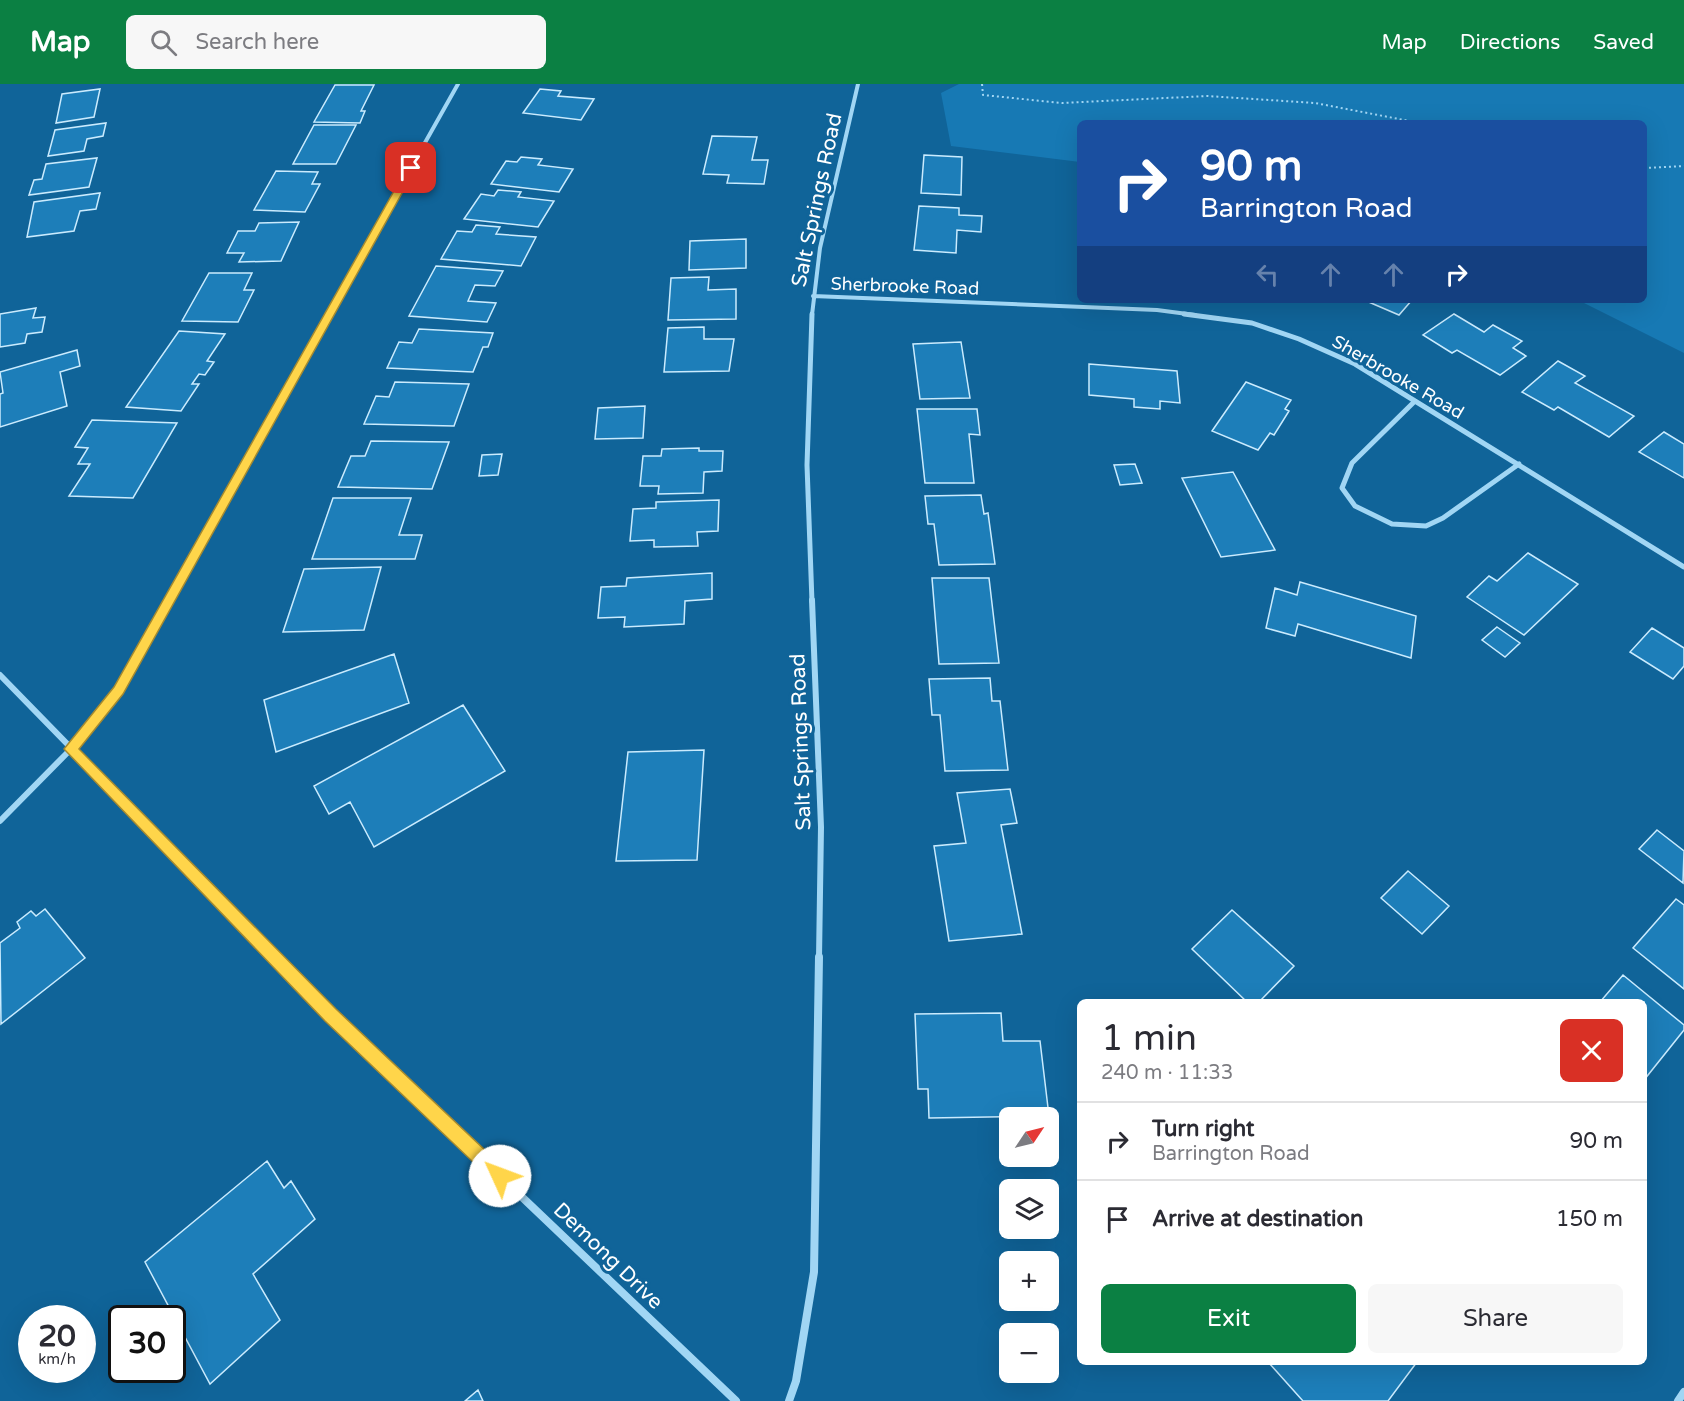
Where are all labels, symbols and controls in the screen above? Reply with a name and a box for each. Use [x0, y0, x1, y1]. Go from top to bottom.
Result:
search box [126, 15, 546, 69]
text: Map [30, 25, 90, 59]
icon: search [147, 26, 180, 59]
text: Search here [195, 29, 319, 55]
text: Map [1381, 30, 1427, 55]
text: Directions [1460, 30, 1560, 55]
text: Saved [1593, 30, 1654, 55]
street label: Salt Springs Road [786, 111, 848, 289]
text: 90 m [1200, 141, 1302, 192]
pin [385, 142, 436, 193]
icon: right [1101, 144, 1179, 222]
icon: arrive [394, 151, 427, 184]
text: Barrington Road [1200, 192, 1413, 225]
icon: left [1251, 258, 1284, 291]
icon: ahead [1314, 258, 1347, 291]
icon: ahead [1377, 258, 1410, 291]
icon: right [1440, 258, 1473, 291]
street label: Sherbrooke Road [830, 272, 980, 300]
street label: Sherbrooke Road [1328, 330, 1468, 424]
street label: Salt Springs Road [785, 653, 817, 831]
text: 1 min [1101, 1017, 1197, 1060]
button: close [1560, 1019, 1623, 1082]
text: 240 m · 11:33 [1101, 1061, 1233, 1085]
north arrow [999, 1107, 1059, 1167]
map controls [999, 1107, 1059, 1383]
text: Turn right [1152, 1116, 1254, 1142]
icon: right [1101, 1125, 1134, 1158]
text: 90 m [1569, 1128, 1623, 1154]
text: Barrington Road [1152, 1142, 1310, 1166]
position arrow [468, 1144, 532, 1208]
button: layers [999, 1179, 1059, 1239]
street label: Demong Drive [548, 1198, 668, 1315]
icon: arrive [1101, 1203, 1134, 1236]
text: Arrive at destination [1152, 1206, 1363, 1232]
text: 150 m [1556, 1206, 1623, 1232]
button: + [999, 1251, 1059, 1311]
button: Exit [1101, 1284, 1356, 1353]
button: Share [1368, 1284, 1623, 1353]
speed limit sign: 30 [108, 1305, 186, 1383]
text: 20 [38, 1318, 76, 1355]
button: − [999, 1323, 1059, 1383]
text: km/h [38, 1350, 76, 1368]

